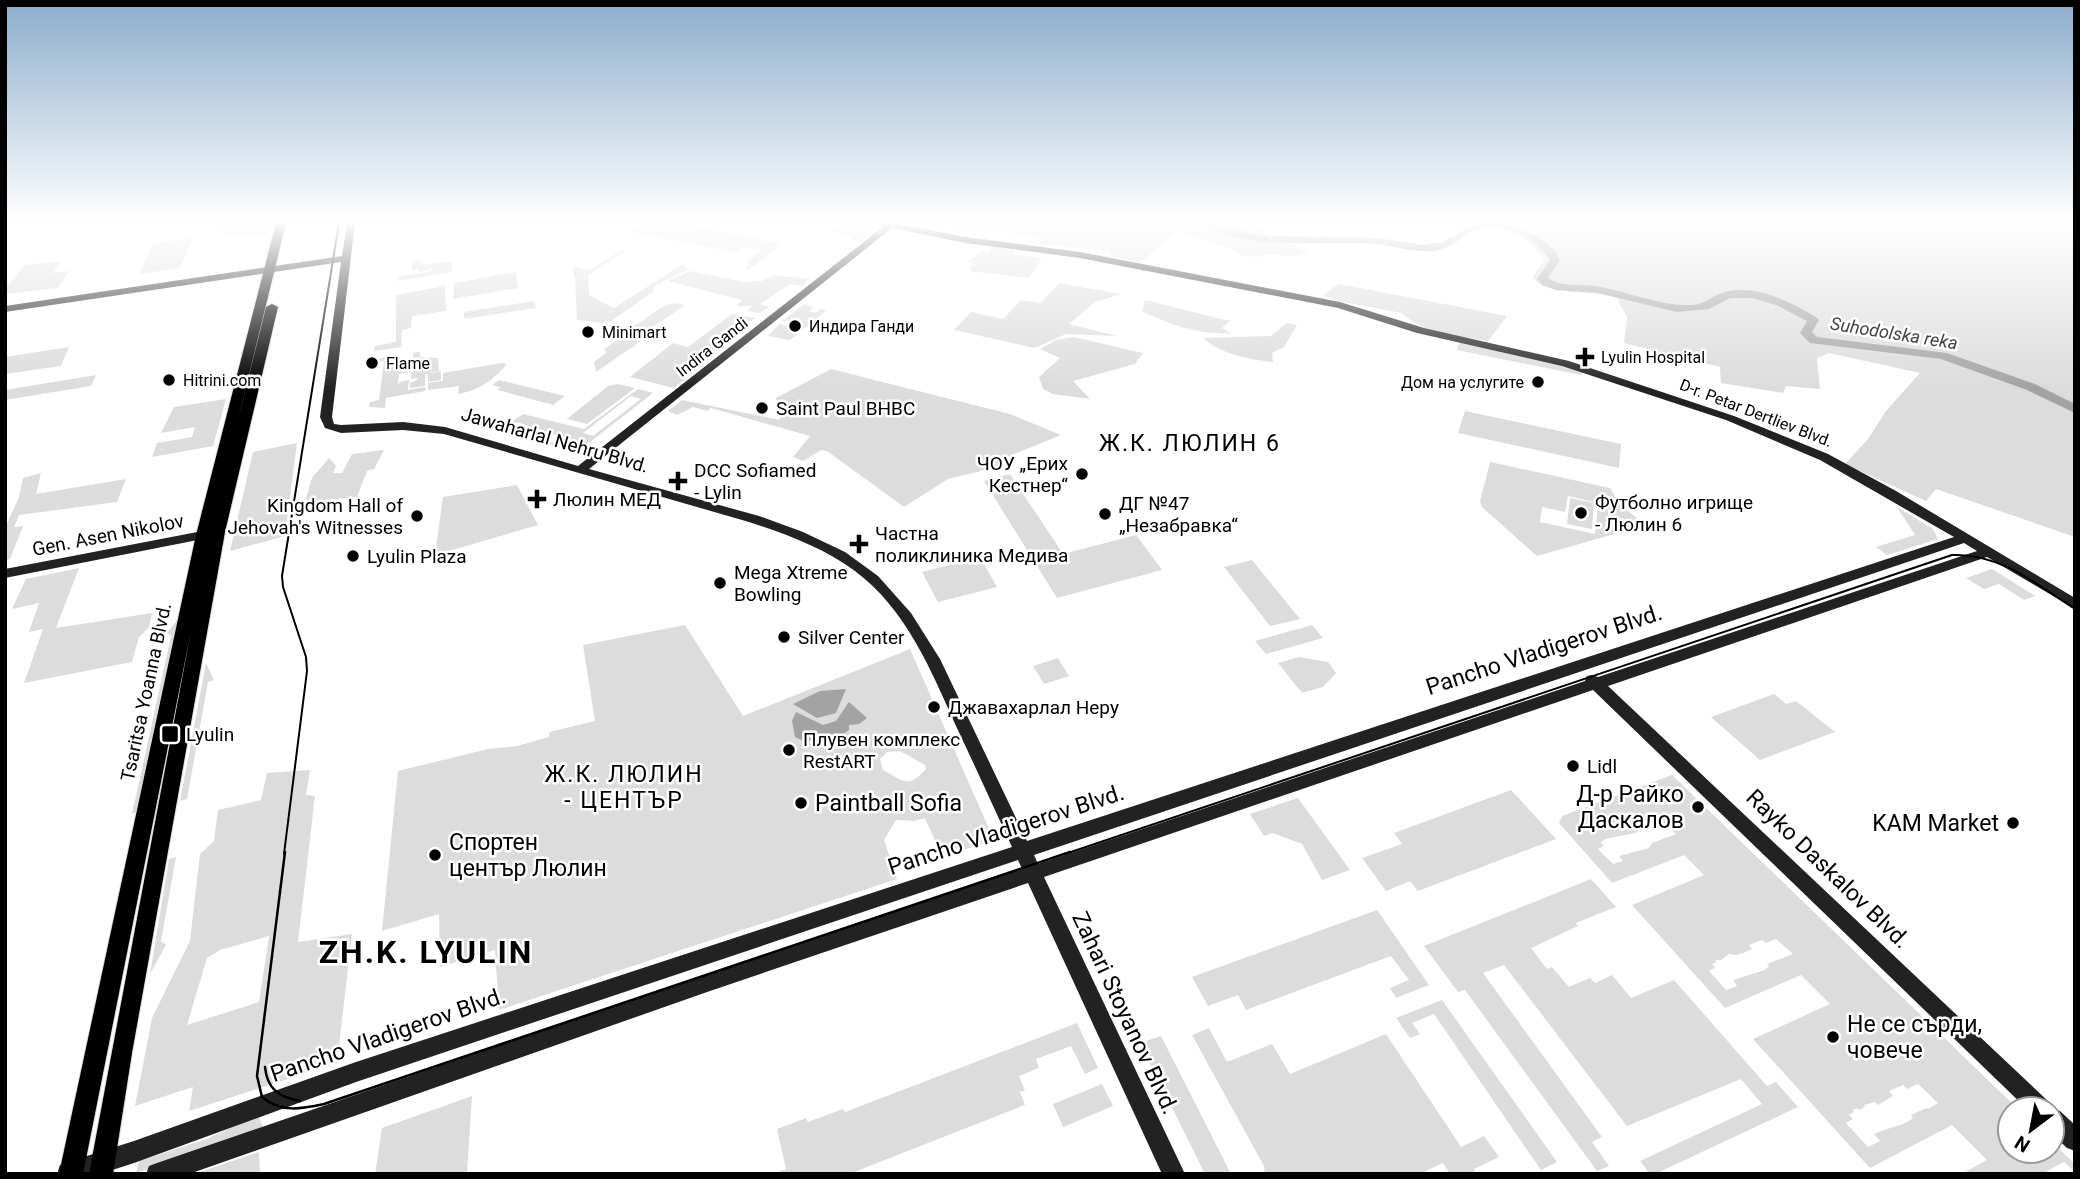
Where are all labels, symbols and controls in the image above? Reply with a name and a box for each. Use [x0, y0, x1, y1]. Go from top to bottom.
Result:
street label: Indira Gandi [673, 313, 751, 381]
water label: Suhodolska reka [1829, 313, 1959, 353]
place label: Индира Ганди [809, 317, 914, 336]
marker: Индира Ганди [787, 318, 803, 334]
place label: Minimart [602, 323, 666, 342]
marker: Minimart [580, 324, 596, 340]
marker: Lyulin Hospital [1575, 347, 1595, 367]
place label: Lyulin Hospital [1601, 348, 1705, 367]
place label: Flame [386, 354, 430, 373]
marker: Flame [364, 355, 380, 371]
place label: Hitrini.com [183, 371, 261, 390]
marker: Hitrini.com [161, 372, 177, 388]
place label: Дом на услугите [1401, 373, 1524, 392]
marker: Дом на услугите [1530, 374, 1546, 390]
street label: D-r. Petar Dertliev Blvd. [1677, 375, 1835, 451]
place label: Saint Paul BHBC [776, 397, 915, 420]
marker: Saint Paul BHBC [754, 400, 770, 416]
street label: Jawaharlal Nehru Blvd. [459, 402, 651, 478]
district label: Ж.К. ЛЮЛИН 6 [1099, 430, 1281, 457]
place label: ЧОУ „Ерих Кестнер“ [977, 452, 1069, 497]
place label: DCC Sofiamed - Lylin [694, 459, 816, 504]
marker: ЧОУ „Ерих Кестнер“ [1074, 466, 1090, 482]
marker: DCC Sofiamed - Lylin [668, 471, 688, 491]
place label: Люлин МЕД [553, 488, 661, 511]
marker: Люлин МЕД [527, 489, 547, 509]
place label: Футболно игрище - Люлин 6 [1595, 491, 1753, 536]
place label: ДГ №47 „Незабравка“ [1119, 492, 1238, 537]
place label: Kingdom Hall of Jehovah's Witnesses [228, 494, 403, 539]
marker: Футболно игрище - Люлин 6 [1573, 505, 1589, 521]
marker: ДГ №47 „Незабравка“ [1097, 506, 1113, 522]
marker: Kingdom Hall of Jehovah's Witnesses [409, 508, 425, 524]
street label: Gen. Asen Nikolov [30, 509, 186, 561]
place label: Частна поликлиника Медива [875, 522, 1068, 567]
marker: Частна поликлиника Медива [849, 534, 869, 554]
place label: Lyulin Plaza [367, 545, 467, 568]
marker: Lyulin Plaza [345, 548, 361, 564]
place label: Mega Xtreme Bowling [734, 561, 848, 606]
marker: Mega Xtreme Bowling [712, 575, 728, 591]
street label: Pancho Vladigerov Blvd. [1422, 599, 1666, 701]
street label: Tsaritsa Yoanna Blvd. [116, 601, 176, 783]
place label: Silver Center [798, 626, 905, 649]
marker: Silver Center [776, 629, 792, 645]
place label: Джавахарлал Неру [948, 696, 1119, 719]
marker: Джавахарлал Неру [926, 699, 942, 715]
place label: Lyulin [186, 723, 234, 746]
marker: Lyulin [160, 724, 180, 744]
place label: Плувен комплекс RestART [803, 728, 960, 773]
marker: Плувен комплекс RestART [781, 742, 797, 758]
place label: Lidl [1587, 755, 1617, 778]
marker: Lidl [1565, 758, 1581, 774]
district label: Ж.К. ЛЮЛИН - ЦЕНТЪР [544, 761, 704, 814]
street label: Pancho Vladigerov Blvd. [884, 779, 1128, 881]
place label: Д-р Райко Даскалов [1576, 781, 1684, 834]
street label: Rayko Daskalov Blvd. [1741, 784, 1915, 954]
place label: Paintball Sofia [815, 790, 962, 817]
marker: Paintball Sofia [793, 795, 809, 811]
marker: Д-р Райко Даскалов [1690, 799, 1706, 815]
place label: KAM Market [1872, 810, 1999, 837]
marker: KAM Market [2005, 815, 2021, 831]
place label: Спортен център Люлин [449, 829, 607, 882]
marker: Спортен център Люлин [427, 847, 443, 863]
street label: Zahari Stoyanov Blvd. [1066, 908, 1184, 1118]
district label: ZH.K. LYULIN [319, 933, 533, 971]
street label: Pancho Vladigerov Blvd. [267, 982, 509, 1088]
place label: Не се сърди, човече [1847, 1011, 1982, 1064]
marker: Не се сърди, човече [1825, 1029, 1841, 1045]
north arrow [1996, 1095, 2066, 1165]
text: N [2010, 1131, 2034, 1157]

